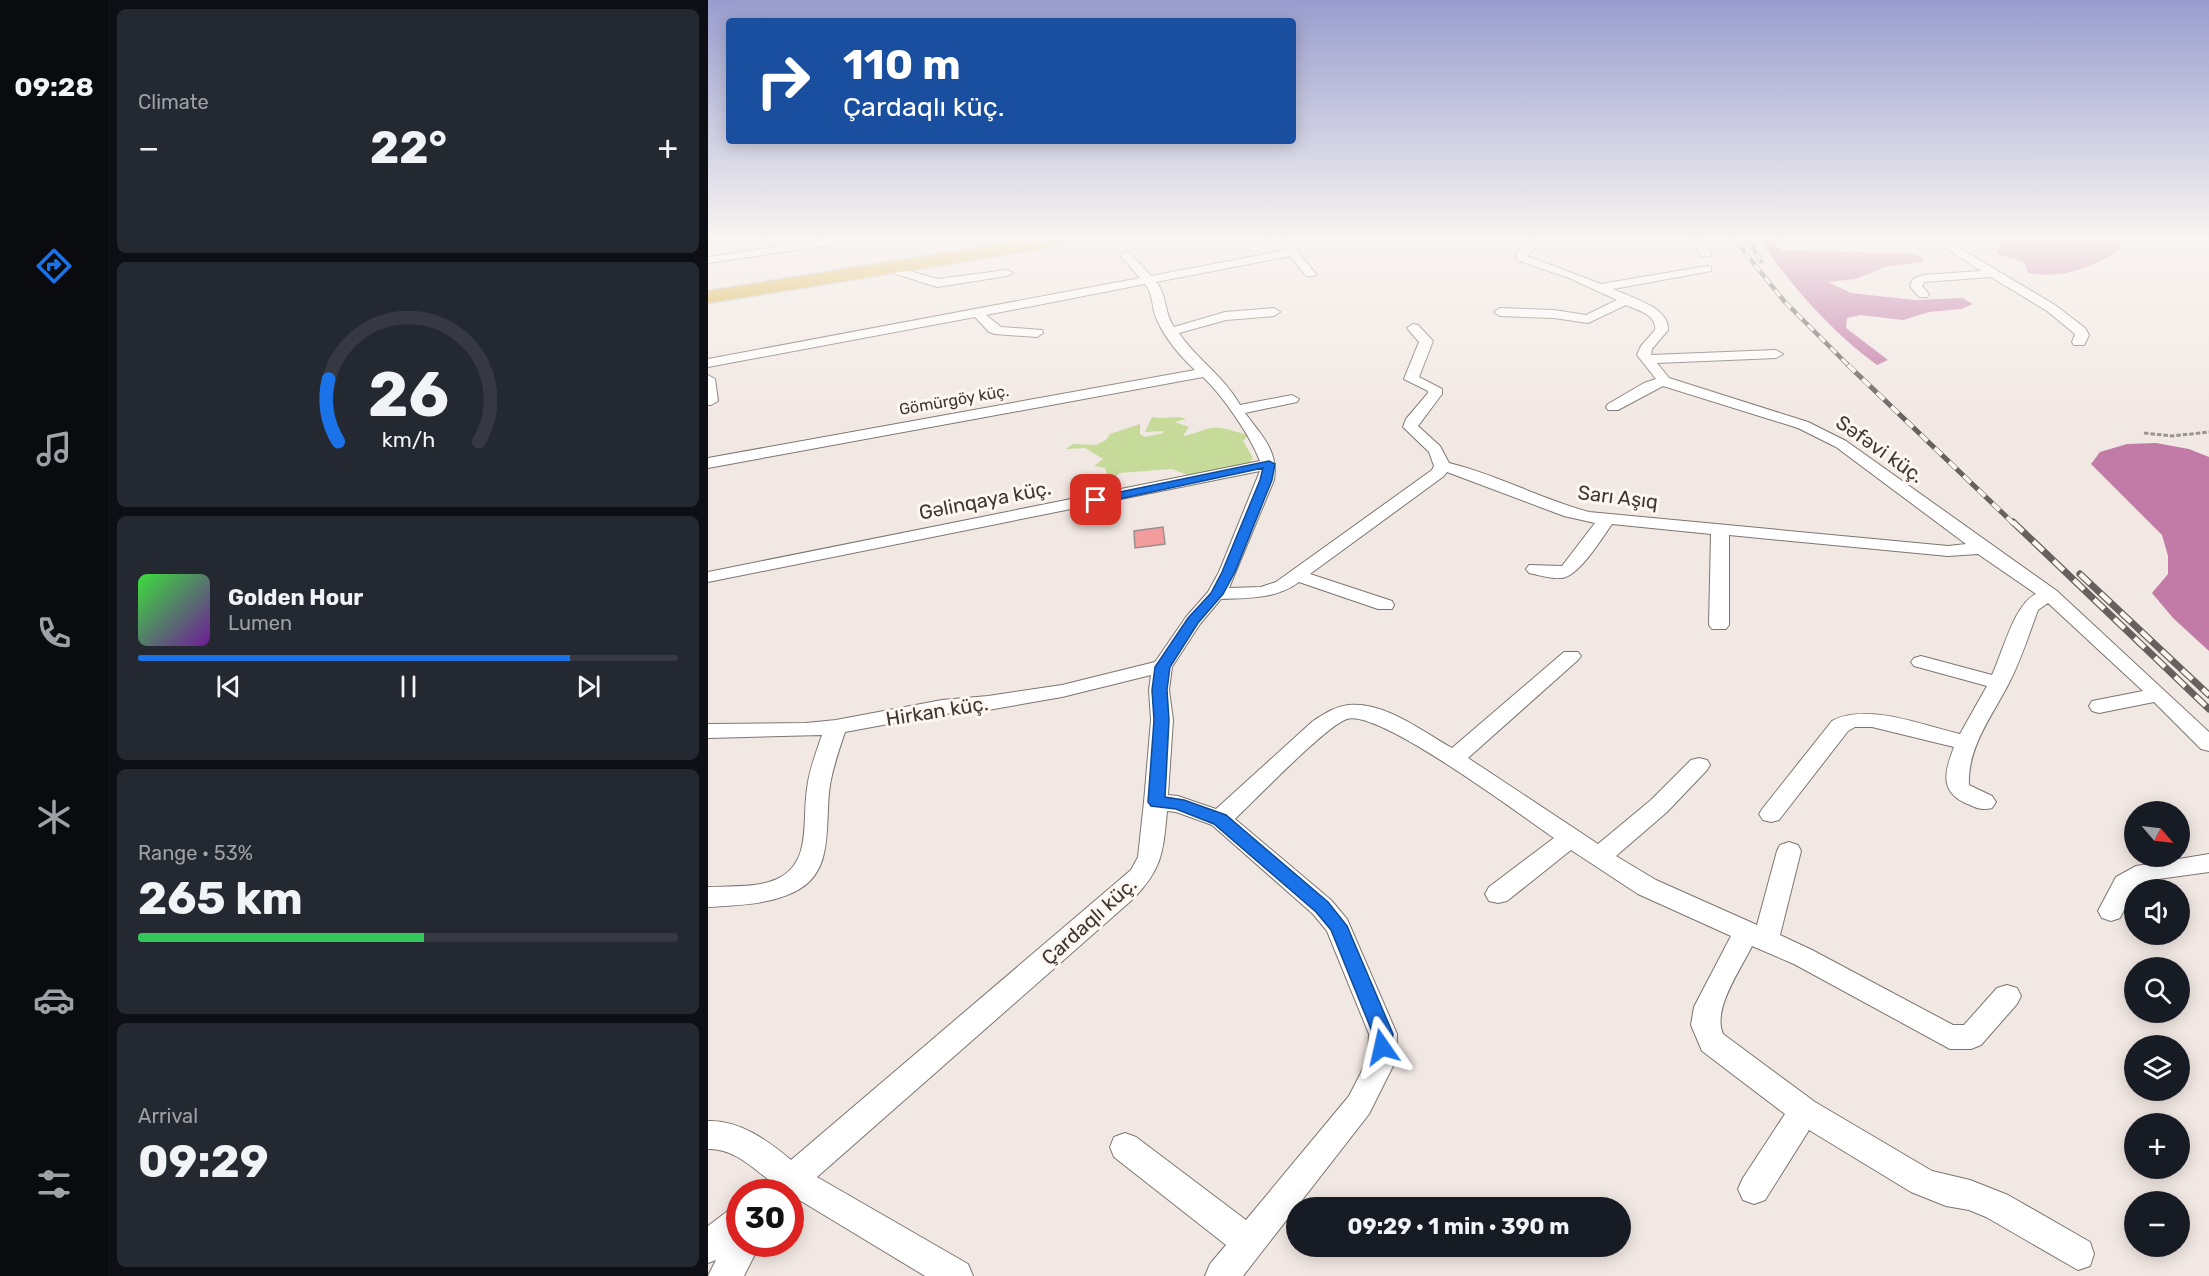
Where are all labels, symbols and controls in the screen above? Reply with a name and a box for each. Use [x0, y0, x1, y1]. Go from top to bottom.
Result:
text: 110 m [843, 40, 961, 90]
icon: right [744, 42, 822, 120]
text: 09:28 [14, 71, 94, 103]
text: Climate [138, 90, 209, 114]
text: Çardaqlı küç. [843, 91, 1005, 123]
text: 22° [370, 121, 447, 174]
text: − [138, 128, 159, 167]
text: + [657, 128, 678, 167]
icon: directions [33, 245, 75, 287]
text: 26 [367, 358, 449, 432]
street label: Gömürgöy küç. [898, 381, 1010, 419]
street label: Səfəvi küç. [1831, 410, 1929, 488]
text: km/h [381, 427, 435, 452]
icon: music [33, 428, 75, 470]
pin [1070, 474, 1121, 525]
street label: Gəlinqaya küç. [917, 475, 1053, 525]
street label: Sarı Aşıq [1577, 480, 1659, 514]
icon: arrive [1079, 483, 1112, 516]
text: Golden Hour [228, 584, 363, 611]
text: Lumen [228, 611, 292, 635]
icon: phone [33, 612, 75, 654]
icon: previous [212, 670, 245, 703]
icon: pause [392, 670, 425, 703]
icon: next [572, 670, 605, 703]
street label: Hirkan küç. [884, 691, 990, 731]
icon: climate [33, 796, 75, 838]
north arrow [2124, 801, 2190, 867]
map controls [2124, 801, 2190, 1257]
text: Range · 53% [138, 841, 253, 865]
text: 265 km [138, 872, 303, 925]
street label: Çardaqlı küç. [1037, 872, 1141, 970]
button: sound [2124, 879, 2190, 945]
button: search [2124, 957, 2190, 1023]
icon: car [33, 979, 75, 1021]
position arrow [1350, 1015, 1414, 1079]
button: layers [2124, 1035, 2190, 1101]
text: Arrival [138, 1104, 198, 1128]
button: + [2124, 1113, 2190, 1179]
text: 09:29 [138, 1135, 269, 1188]
icon: filters [33, 1163, 75, 1205]
speed limit sign: 30 [726, 1179, 804, 1257]
button: − [2124, 1191, 2190, 1257]
text: 09:29 · 1 min · 390 m [1348, 1213, 1569, 1240]

